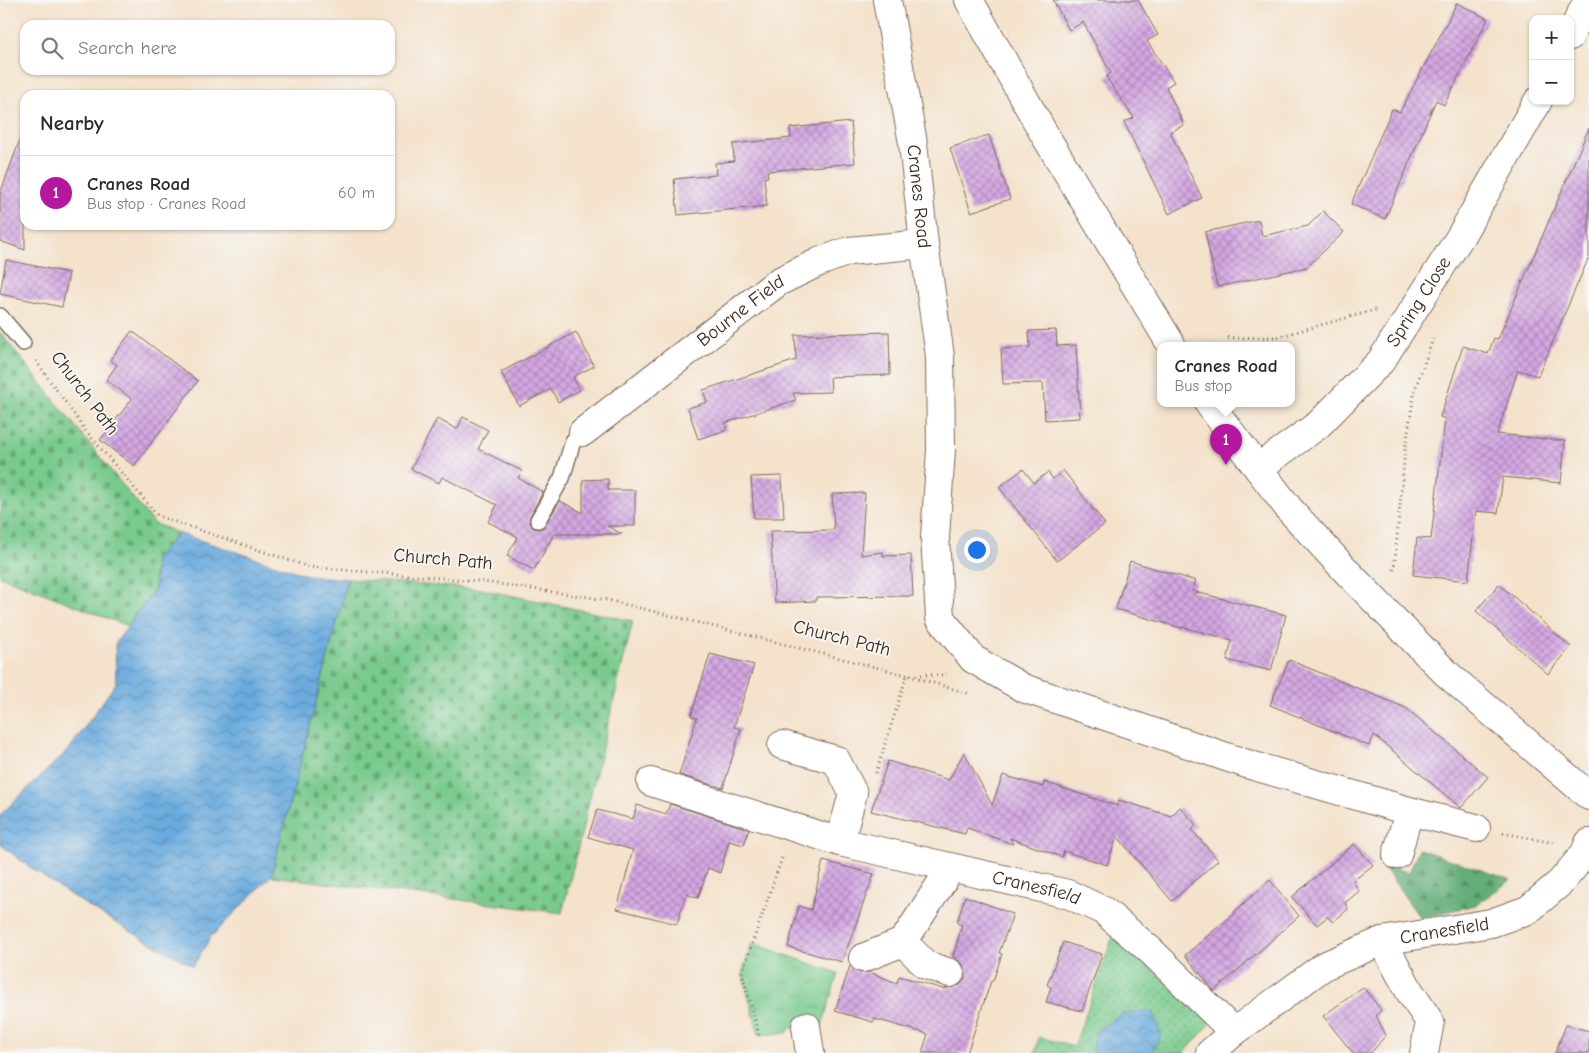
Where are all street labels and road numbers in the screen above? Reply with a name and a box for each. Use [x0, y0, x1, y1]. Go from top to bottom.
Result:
street label: Cranes Road [902, 143, 935, 249]
street label: Spring Close [1382, 252, 1456, 351]
street label: Bourne Field [693, 270, 788, 351]
street label: Church Path [46, 347, 124, 439]
street label: Church Path [392, 544, 494, 574]
street label: Church Path [791, 615, 893, 661]
street label: Cranesfield [990, 866, 1084, 909]
street label: Cranesfield [1398, 912, 1491, 949]

